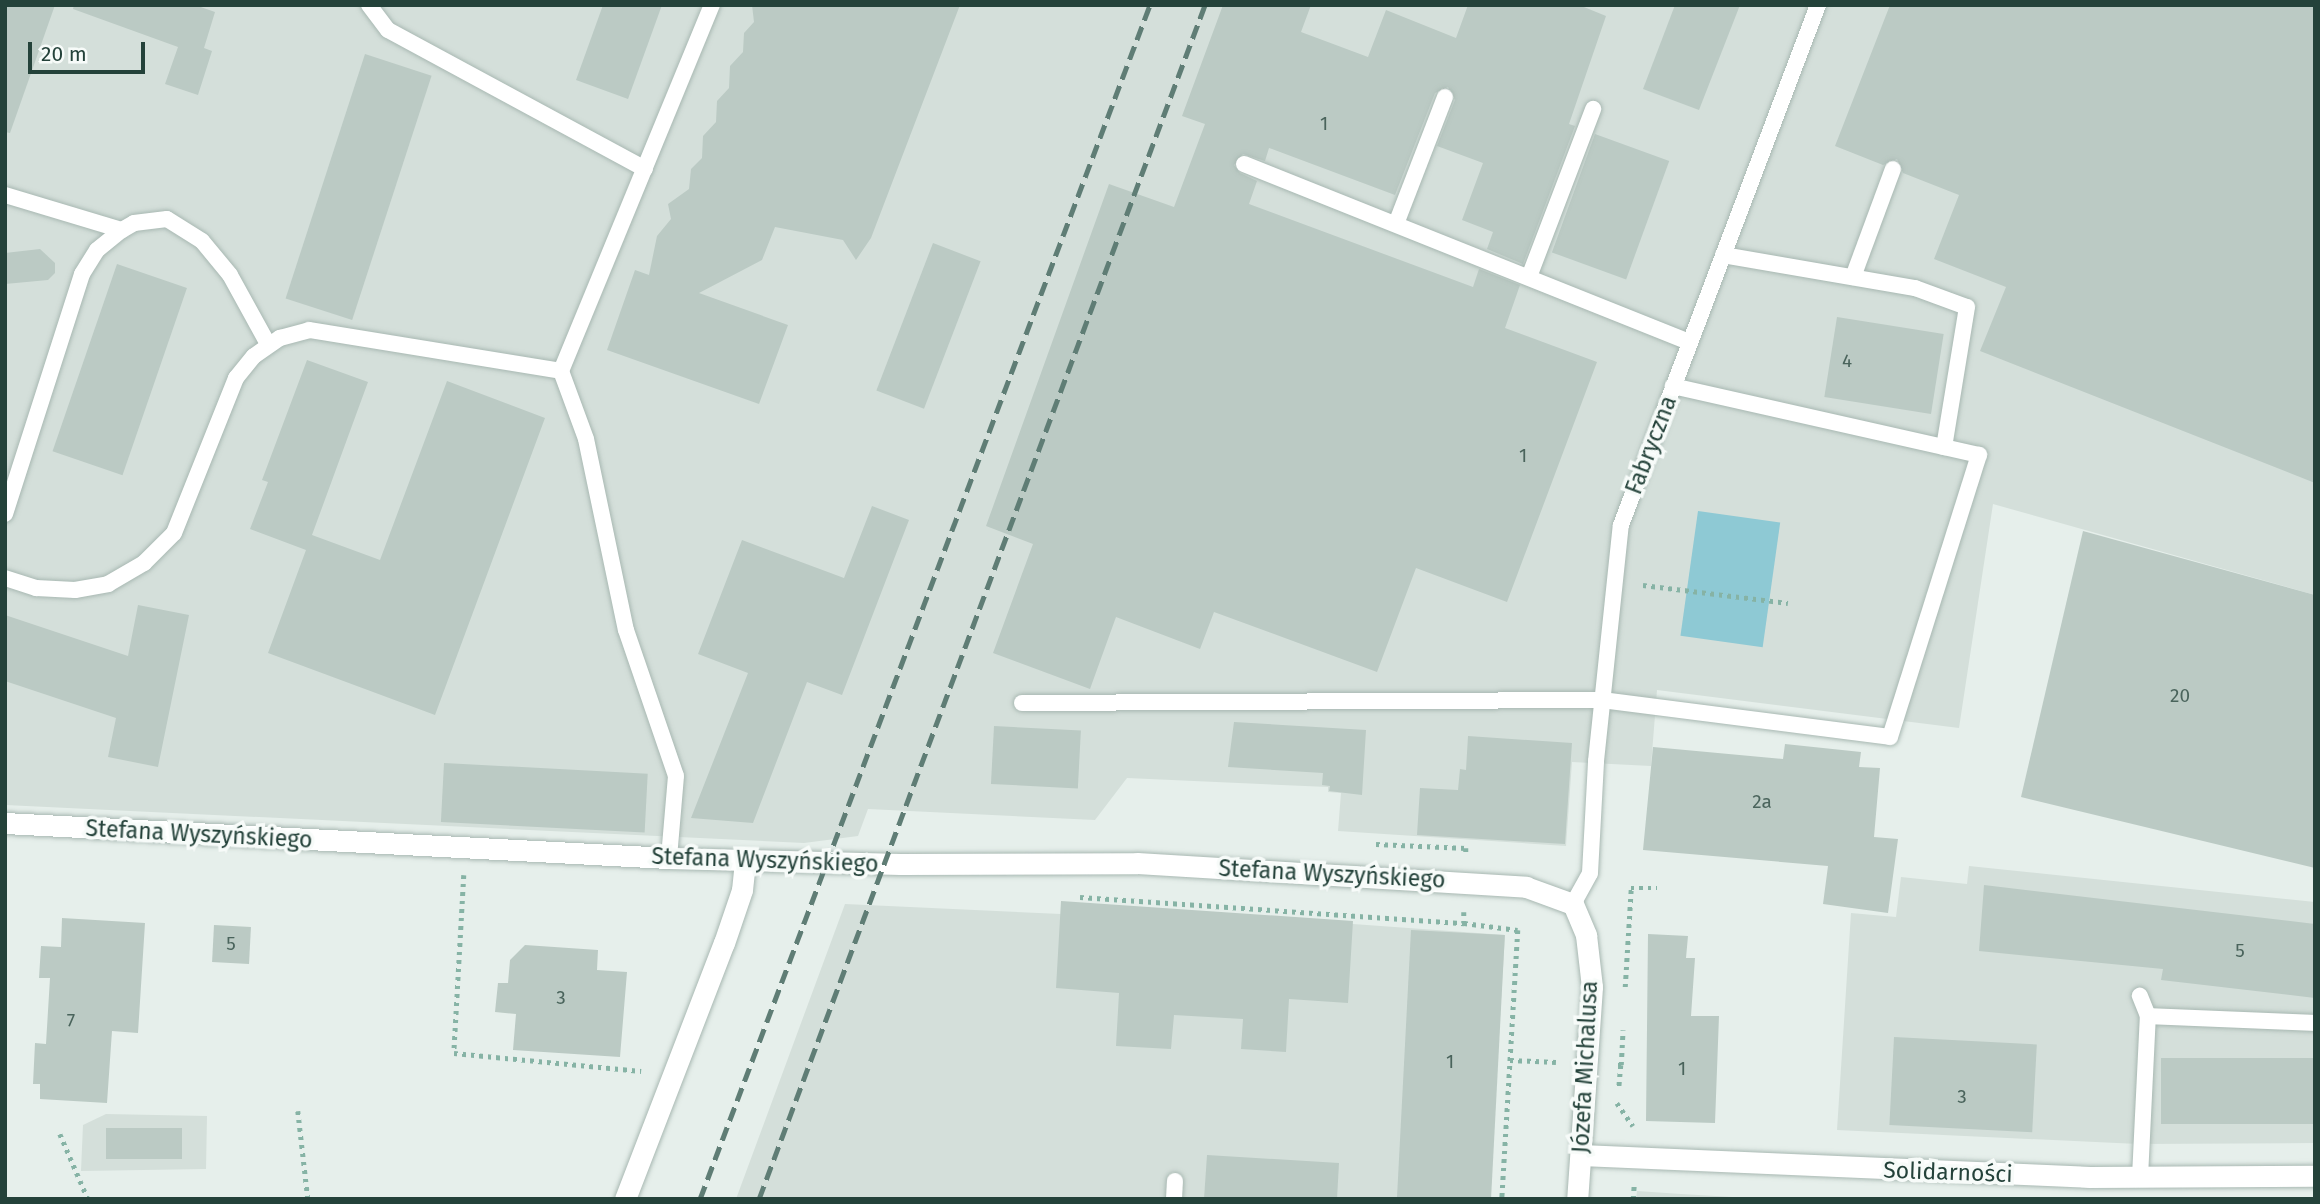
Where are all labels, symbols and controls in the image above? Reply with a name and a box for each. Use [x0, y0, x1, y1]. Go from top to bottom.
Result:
scale bar [32, 28, 149, 72]
text: 20 m [41, 41, 87, 67]
house number: 1 [1320, 113, 1328, 135]
house number: 4 [1842, 350, 1852, 372]
street label: Fabryczna [1620, 392, 1682, 498]
house number: 1 [1519, 445, 1527, 467]
house number: 20 [2170, 685, 2190, 707]
house number: 2a [1752, 791, 1772, 813]
street label: Stefana Wyszyńskiego [85, 814, 313, 854]
street label: Stefana Wyszyńskiego [651, 842, 879, 878]
street label: Stefana Wyszyńskiego [1218, 854, 1446, 894]
house number: 5 [226, 933, 236, 955]
house number: 5 [2235, 940, 2245, 962]
street label: Józefa Michalusa [1567, 980, 1603, 1154]
house number: 3 [556, 987, 566, 1009]
house number: 7 [67, 1010, 75, 1032]
house number: 1 [1446, 1051, 1454, 1073]
house number: 1 [1678, 1058, 1686, 1080]
house number: 3 [1957, 1086, 1967, 1108]
street label: Solidarności [1883, 1156, 2013, 1188]

